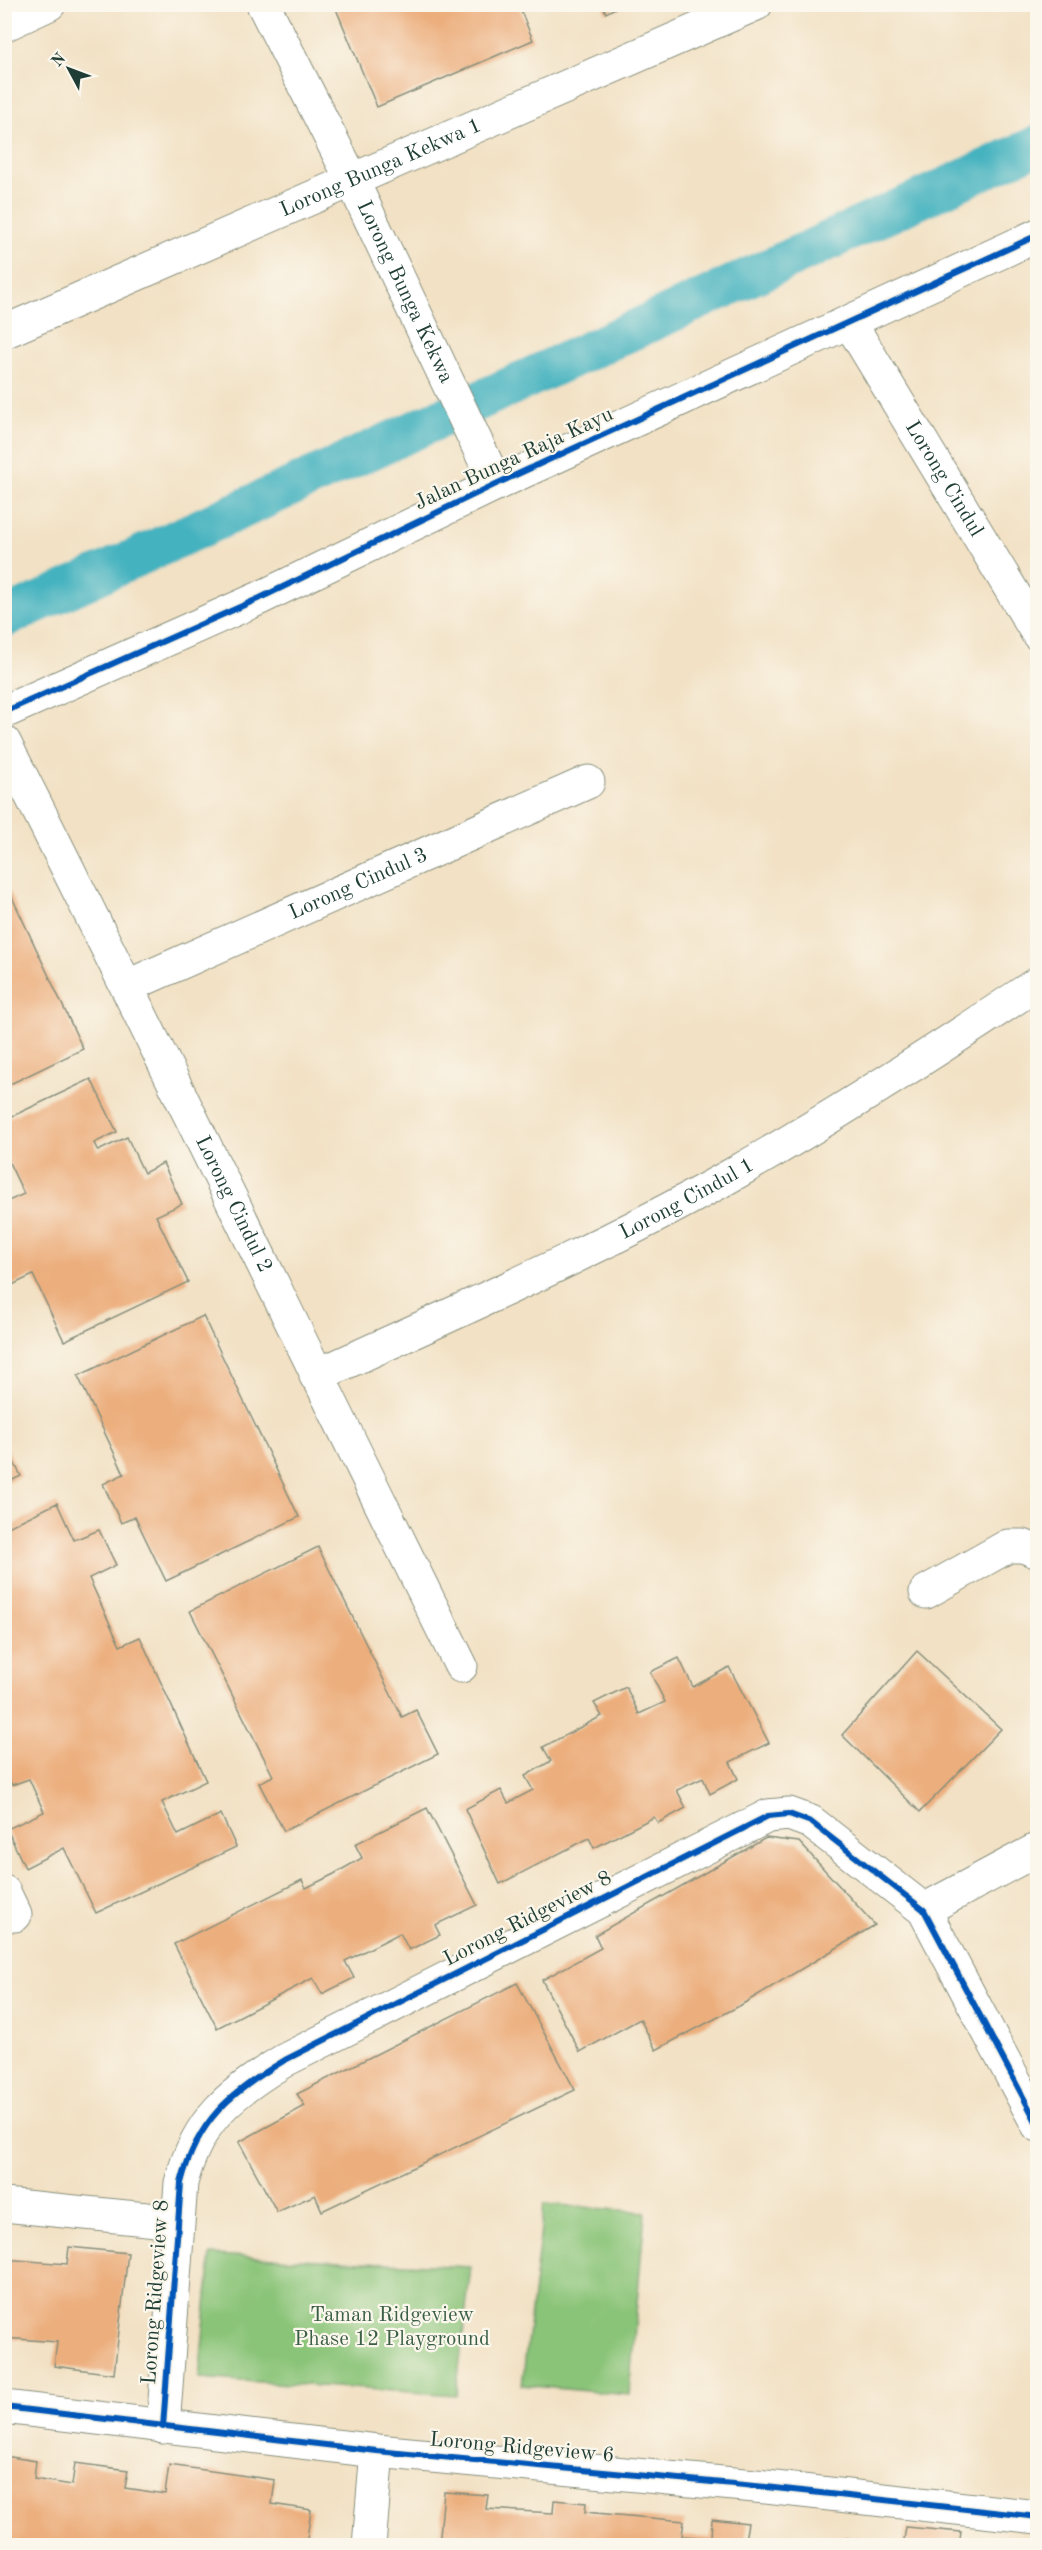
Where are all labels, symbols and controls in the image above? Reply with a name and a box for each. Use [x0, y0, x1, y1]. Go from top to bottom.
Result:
north arrow [39, 39, 99, 99]
text: N [49, 50, 70, 70]
street label: Lorong Bunga Kekwa 1 [277, 115, 485, 221]
street label: Lorong Bunga Kekwa [353, 197, 457, 386]
street label: Jalan Bunga Raja Kayu [412, 404, 616, 514]
street label: Lorong Cindul [901, 417, 987, 541]
street label: Lorong Cindul 3 [286, 844, 431, 924]
street label: Lorong Cindul 2 [191, 1133, 276, 1276]
street label: Lorong Cindul 1 [616, 1154, 758, 1243]
street label: Lorong Ridgeview 8 [441, 1868, 615, 1970]
street label: Lorong Ridgeview 8 [139, 2199, 173, 2385]
park label: Taman Ridgeview Phase 12 Playground [294, 2305, 490, 2350]
street label: Lorong Ridgeview 6 [429, 2429, 615, 2467]

